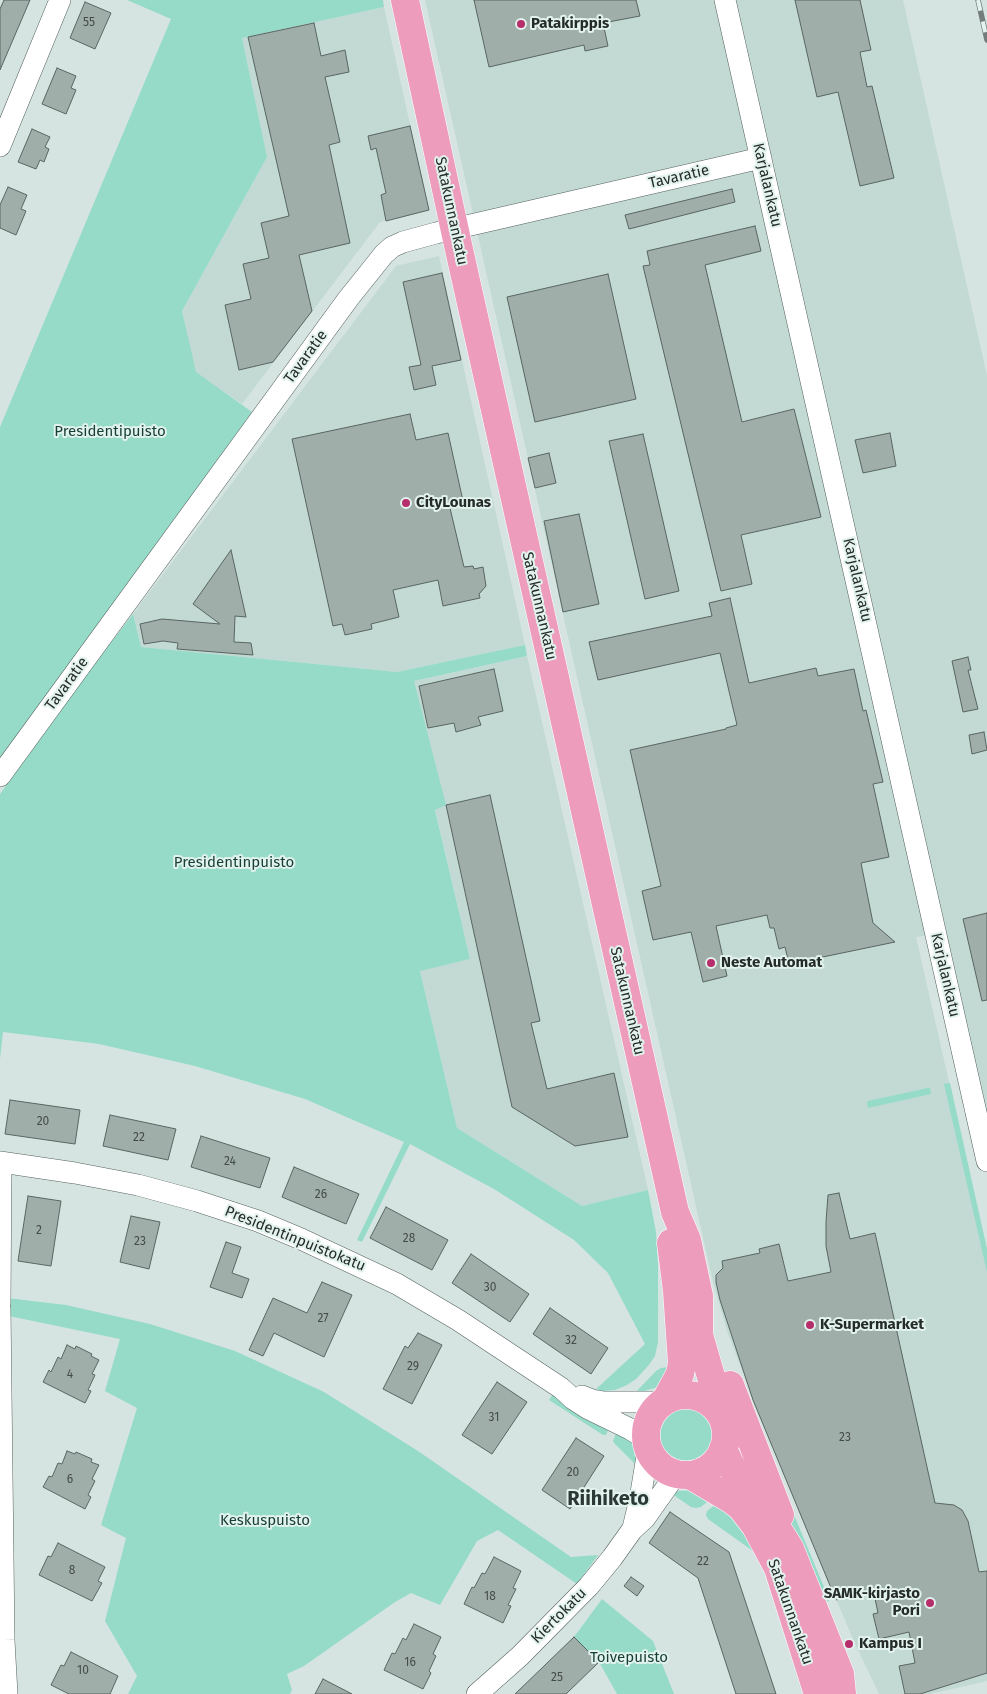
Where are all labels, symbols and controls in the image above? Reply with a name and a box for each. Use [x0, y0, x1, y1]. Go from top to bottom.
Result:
place label: Patakirppis [531, 15, 609, 33]
house number: 55 [83, 16, 95, 30]
marker: Patakirppis [515, 18, 527, 30]
street label: Karjalankatu [749, 141, 785, 229]
street label: Satakunnankatu [431, 155, 471, 267]
street label: Tavaratie [647, 161, 711, 193]
street label: Tavaratie [281, 327, 331, 387]
park label: Presidentipuisto [54, 423, 166, 441]
place label: CityLounas [416, 494, 491, 512]
marker: CityLounas [400, 497, 412, 509]
street label: Karjalankatu [839, 536, 875, 624]
street label: Satakunnankatu [518, 550, 560, 662]
street label: Tavaratie [42, 654, 92, 714]
park label: Presidentinpuisto [174, 854, 294, 872]
street label: Karjalankatu [927, 931, 963, 1019]
street label: Satakunnankatu [606, 945, 648, 1057]
place label: Neste Automat [721, 954, 822, 972]
marker: Neste Automat [705, 957, 717, 969]
house number: 20 [37, 1115, 49, 1129]
house number: 22 [133, 1131, 145, 1145]
house number: 24 [224, 1155, 236, 1169]
house number: 26 [315, 1188, 327, 1202]
street label: Presidentinpuistokatu [222, 1203, 368, 1275]
house number: 2 [36, 1224, 42, 1238]
house number: 28 [403, 1232, 415, 1246]
house number: 23 [134, 1235, 146, 1249]
house number: 30 [484, 1281, 496, 1295]
house number: 27 [317, 1312, 329, 1326]
place label: K-Supermarket [820, 1316, 924, 1334]
marker: K-Supermarket [804, 1319, 816, 1331]
house number: 32 [565, 1334, 577, 1348]
house number: 29 [407, 1360, 419, 1374]
house number: 4 [67, 1368, 73, 1382]
house number: 31 [489, 1411, 499, 1425]
house number: 23 [839, 1431, 851, 1445]
house number: 20 [567, 1466, 579, 1480]
house number: 6 [67, 1473, 73, 1487]
district label: Riihiketo [567, 1487, 649, 1511]
park label: Keskuspuisto [220, 1512, 310, 1530]
house number: 22 [697, 1555, 709, 1569]
street label: Satakunnankatu [764, 1557, 816, 1667]
house number: 8 [69, 1564, 75, 1578]
street label: Kiertokatu [528, 1585, 590, 1647]
place label: SAMK-kirjasto Pori [824, 1585, 920, 1620]
house number: 18 [484, 1590, 496, 1604]
marker: SAMK-kirjasto Pori [924, 1597, 936, 1609]
place label: Kampus I [859, 1635, 922, 1653]
marker: Kampus I [843, 1638, 855, 1650]
park label: Toivepuisto [590, 1649, 668, 1667]
house number: 16 [404, 1656, 416, 1670]
house number: 10 [77, 1664, 89, 1678]
house number: 25 [551, 1671, 563, 1685]

